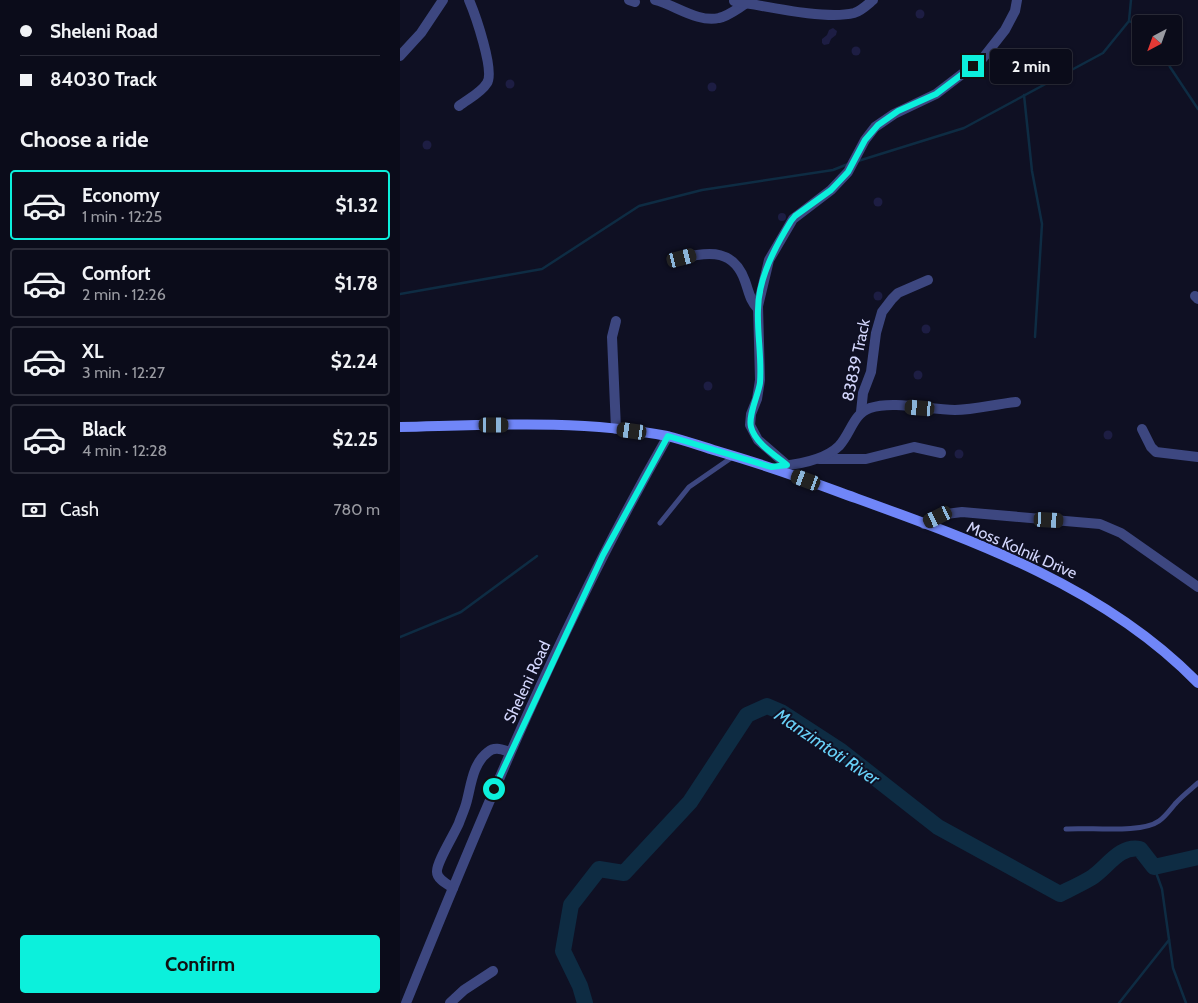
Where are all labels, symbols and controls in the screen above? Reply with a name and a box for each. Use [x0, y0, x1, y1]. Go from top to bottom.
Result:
north arrow [1132, 15, 1182, 65]
map controls [1132, 15, 1182, 65]
text: Sheleni Road [50, 20, 158, 43]
callout: 2 min [990, 48, 1073, 84]
route end [962, 55, 984, 77]
text: 2 min [1012, 57, 1050, 76]
text: 84030 Track [50, 68, 157, 91]
text: Choose a ride [20, 126, 149, 153]
icon: car [22, 183, 67, 228]
text: Economy [82, 184, 160, 207]
text: $1.32 [335, 194, 378, 217]
text: 1 min · 12:25 [82, 207, 162, 226]
car [665, 247, 698, 269]
icon: car [22, 261, 67, 306]
text: Comfort [82, 262, 151, 285]
text: $1.78 [335, 272, 378, 295]
text: 2 min · 12:26 [82, 285, 166, 304]
street label: 83839 Track [838, 316, 874, 403]
icon: car [22, 339, 67, 384]
text: XL [82, 340, 103, 363]
text: $2.24 [331, 350, 378, 373]
text: 3 min · 12:27 [82, 363, 165, 382]
car [904, 399, 935, 417]
icon: car [22, 417, 67, 462]
text: Black [82, 418, 126, 441]
car [479, 418, 509, 433]
car [616, 421, 647, 441]
text: $2.25 [332, 428, 378, 451]
text: 4 min · 12:28 [82, 441, 167, 460]
car [789, 468, 822, 492]
icon: cash [20, 496, 48, 524]
text: Cash [60, 498, 99, 521]
text: 780 m [333, 500, 380, 519]
car [921, 504, 954, 530]
car [1033, 512, 1064, 528]
street label: Moss Kolnik Drive [964, 517, 1080, 583]
street label: Sheleni Road [500, 638, 554, 726]
water label: Manzimtoti River [770, 703, 885, 791]
route start [483, 778, 505, 800]
button: Confirm [20, 935, 380, 993]

